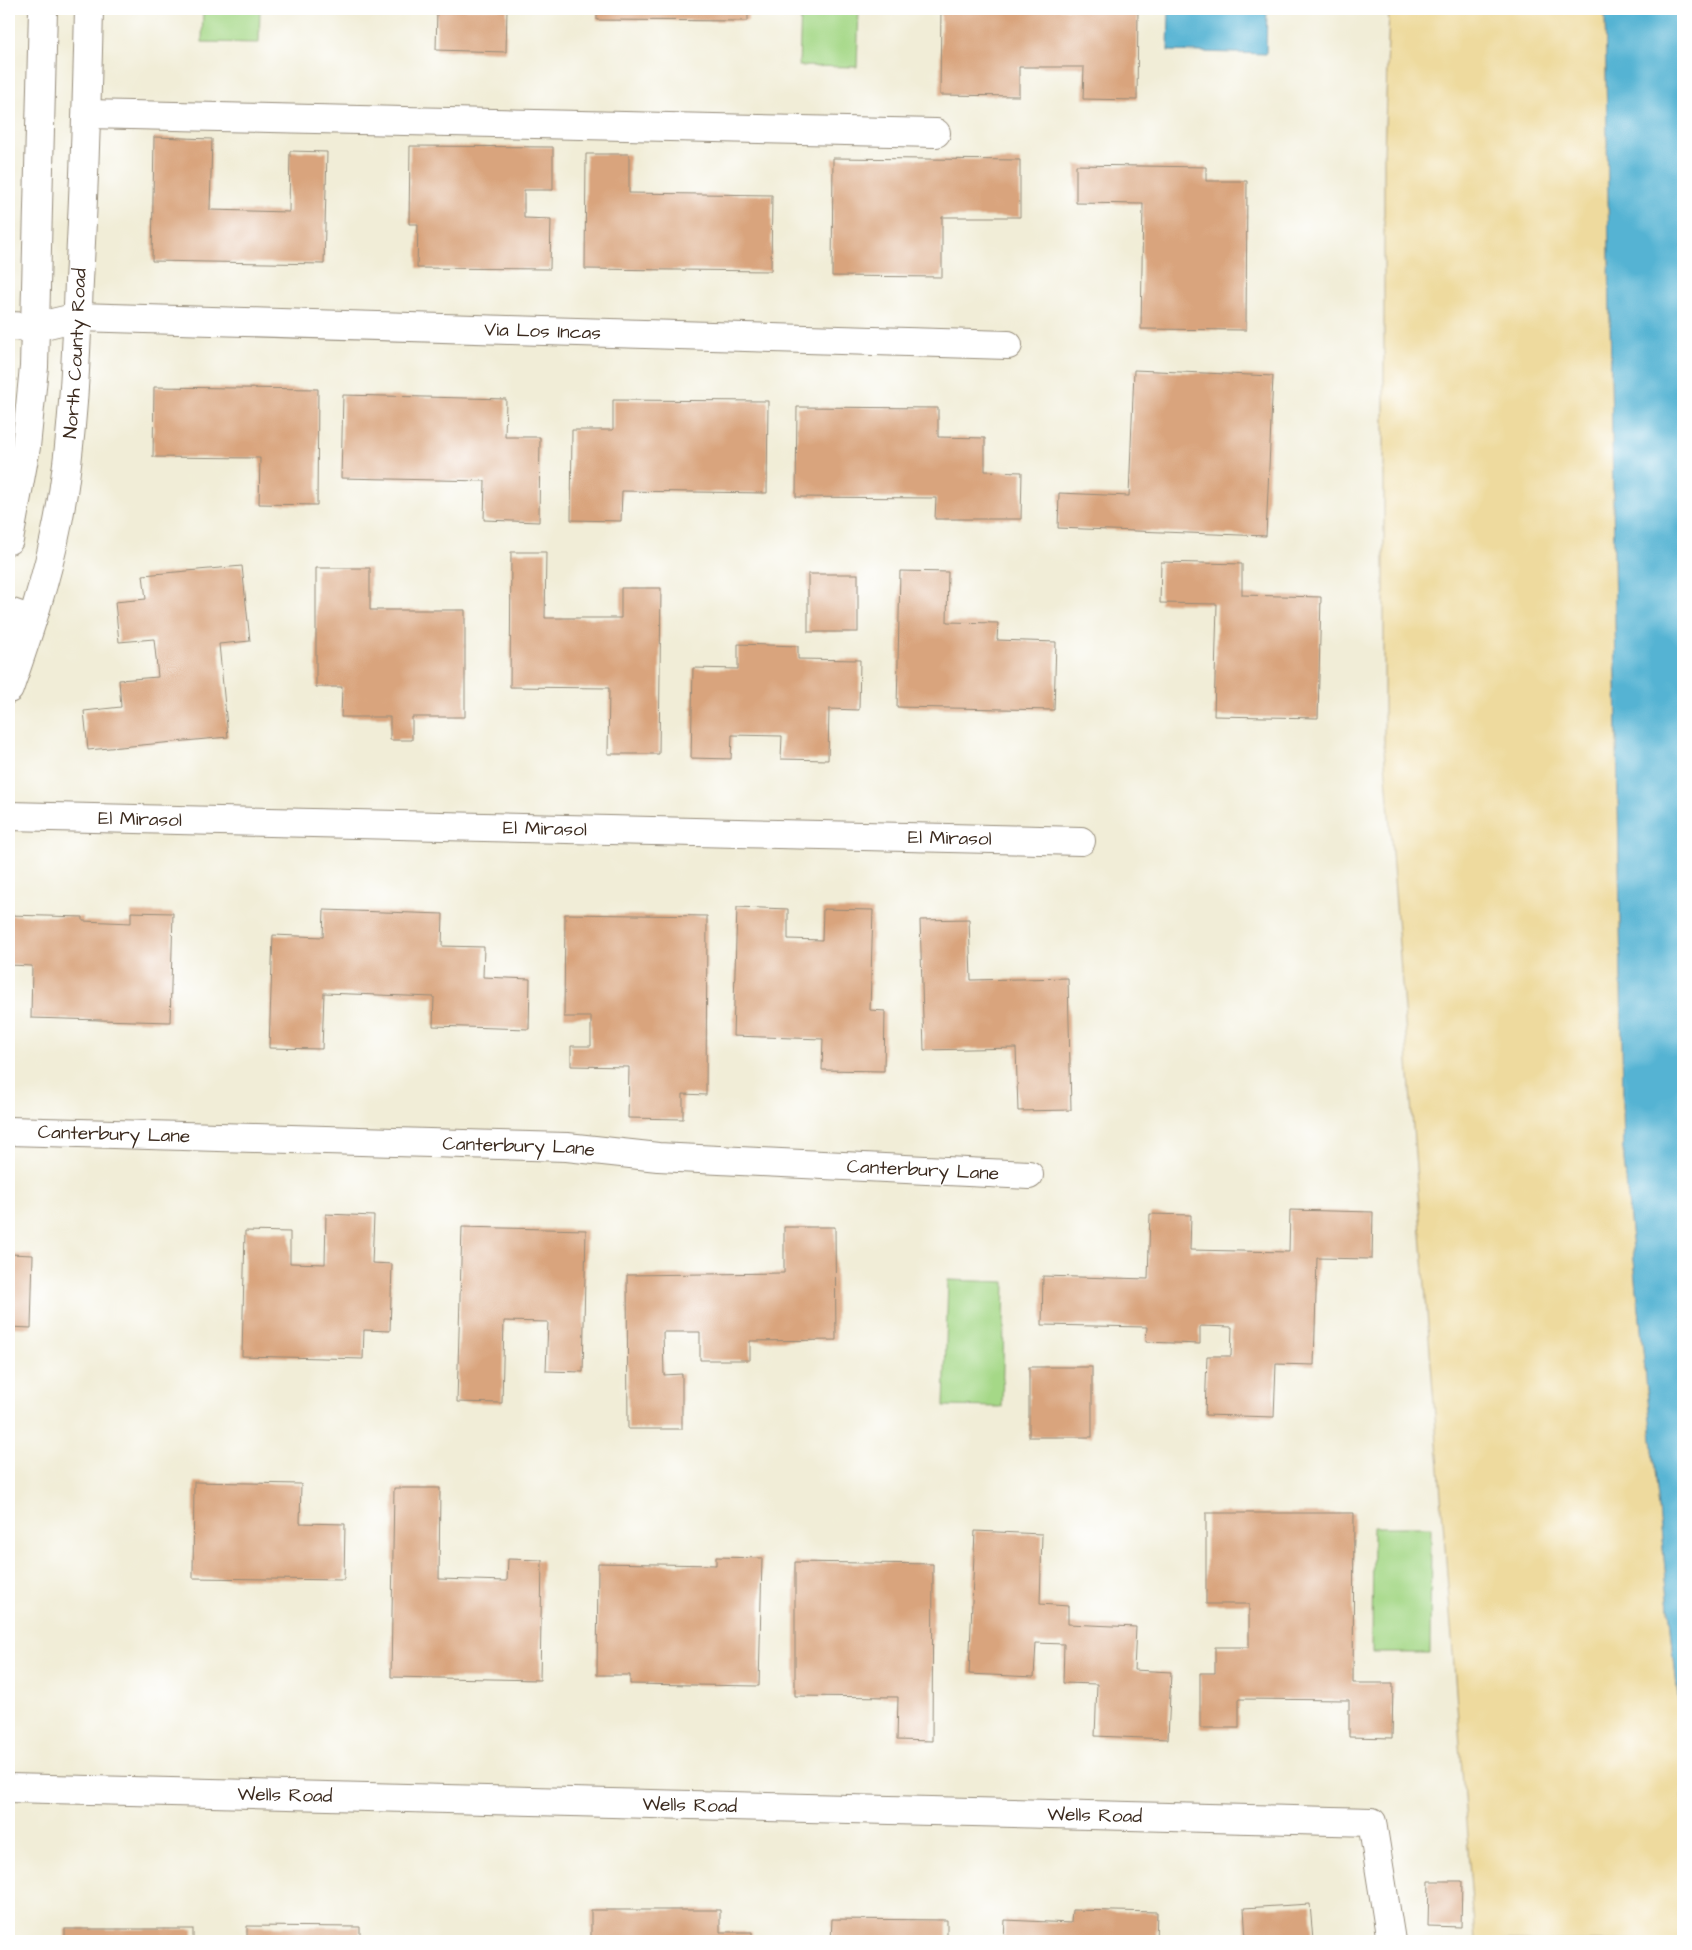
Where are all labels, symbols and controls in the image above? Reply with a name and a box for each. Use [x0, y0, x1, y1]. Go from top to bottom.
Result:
street label: North County Road [56, 267, 93, 440]
street label: Via Los Incas [484, 316, 601, 346]
street label: El Mirasol [98, 805, 182, 834]
street label: El Mirasol [503, 814, 587, 843]
street label: El Mirasol [908, 823, 992, 852]
street label: Canterbury Lane [37, 1118, 191, 1150]
street label: Canterbury Lane [442, 1130, 596, 1163]
street label: Canterbury Lane [846, 1153, 1000, 1187]
street label: Wells Road [237, 1780, 333, 1810]
street label: Wells Road [642, 1790, 738, 1820]
street label: Wells Road [1047, 1800, 1143, 1830]

